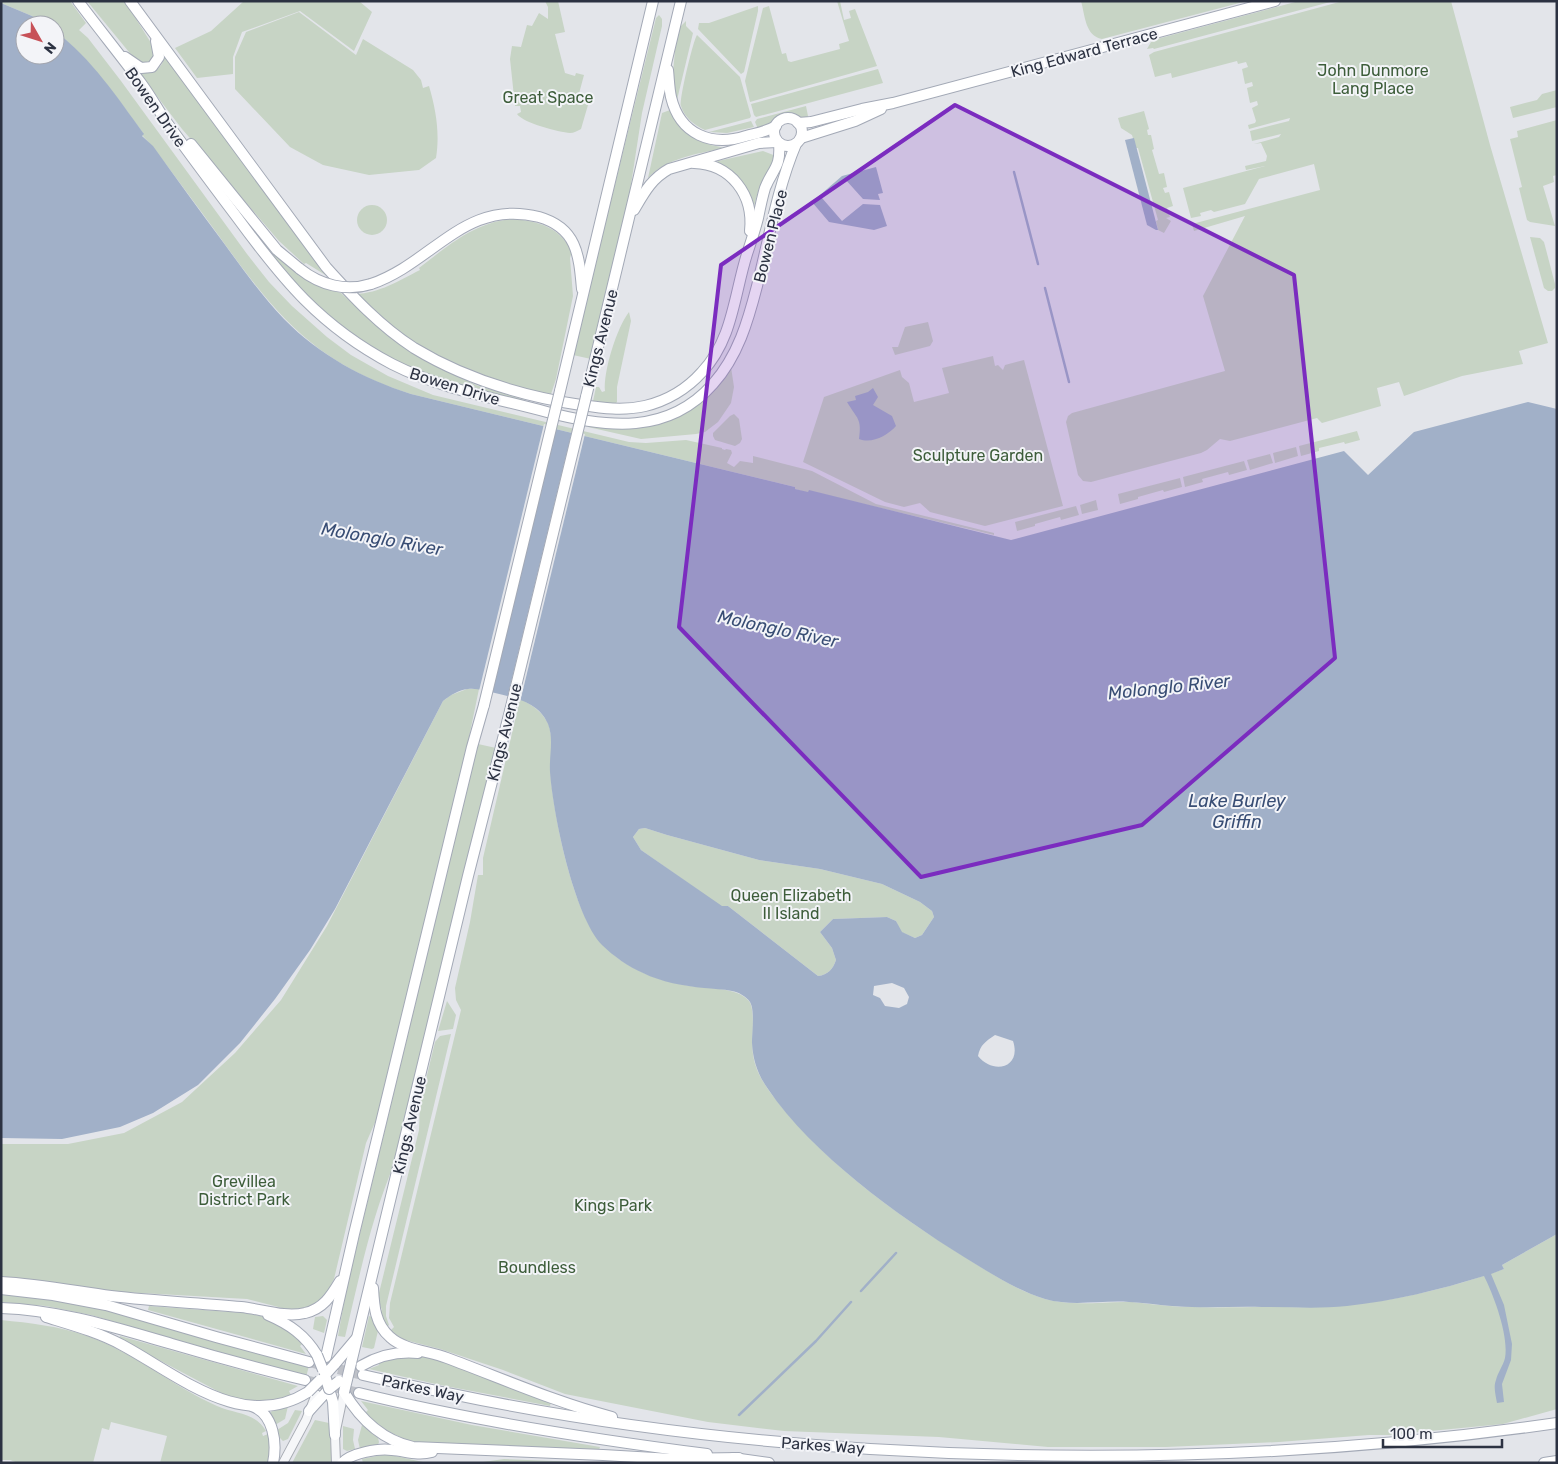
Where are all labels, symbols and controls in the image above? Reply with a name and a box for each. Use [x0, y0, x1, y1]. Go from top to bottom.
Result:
north arrow [15, 15, 65, 65]
street label: King Edward Terrace [1009, 24, 1160, 81]
text: N [40, 39, 59, 57]
park label: John Dunmore Lang Place [1317, 61, 1429, 98]
street label: Bowen Drive [121, 64, 190, 151]
park label: Great Space [503, 88, 593, 107]
street label: Bowen Place [750, 187, 791, 285]
street label: Kings Avenue [579, 287, 622, 389]
street label: Bowen Drive [407, 364, 502, 409]
park label: Sculpture Garden [913, 446, 1043, 465]
water label: Molonglo River [320, 518, 446, 561]
water label: Molonglo River [716, 605, 841, 653]
water label: Molonglo River [1107, 670, 1232, 704]
street label: Kings Avenue [483, 681, 526, 783]
water label: Lake Burley Griffin [1188, 790, 1287, 833]
park label: Queen Elizabeth II Island [731, 886, 851, 923]
street label: Kings Avenue [389, 1074, 430, 1176]
park label: Grevillea District Park [198, 1172, 291, 1209]
park label: Kings Park [574, 1196, 653, 1215]
park label: Boundless [498, 1258, 576, 1277]
street label: Parkes Way [380, 1371, 466, 1407]
scale bar [1383, 1416, 1502, 1448]
text: 100 m [1390, 1425, 1432, 1443]
street label: Parkes Way [781, 1433, 865, 1458]

